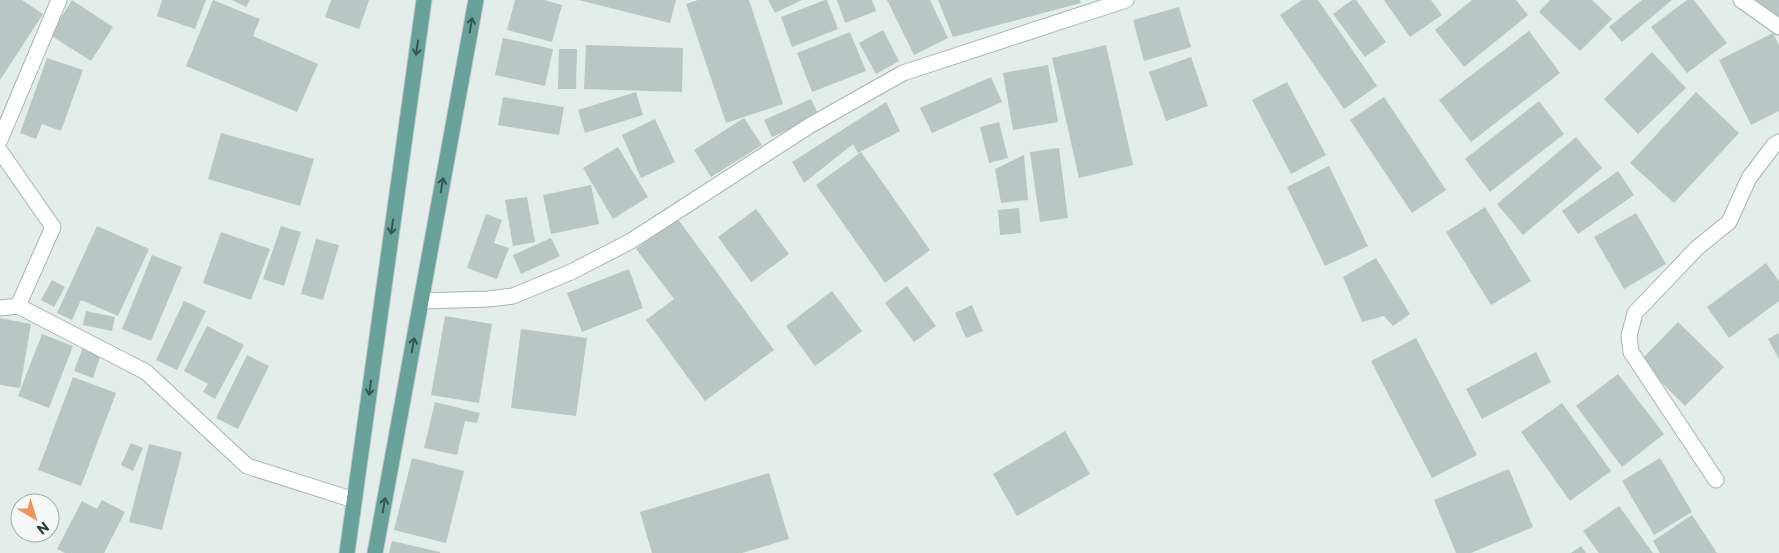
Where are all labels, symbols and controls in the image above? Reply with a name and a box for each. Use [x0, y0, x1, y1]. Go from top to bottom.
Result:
one-way arrow [467, 18, 476, 34]
one-way arrow [412, 40, 422, 56]
one-way arrow [437, 178, 447, 194]
one-way arrow [387, 218, 397, 234]
one-way arrow [408, 338, 418, 354]
one-way arrow [365, 379, 375, 395]
north arrow [10, 493, 60, 543]
one-way arrow [379, 497, 389, 513]
text: N [34, 519, 53, 539]

